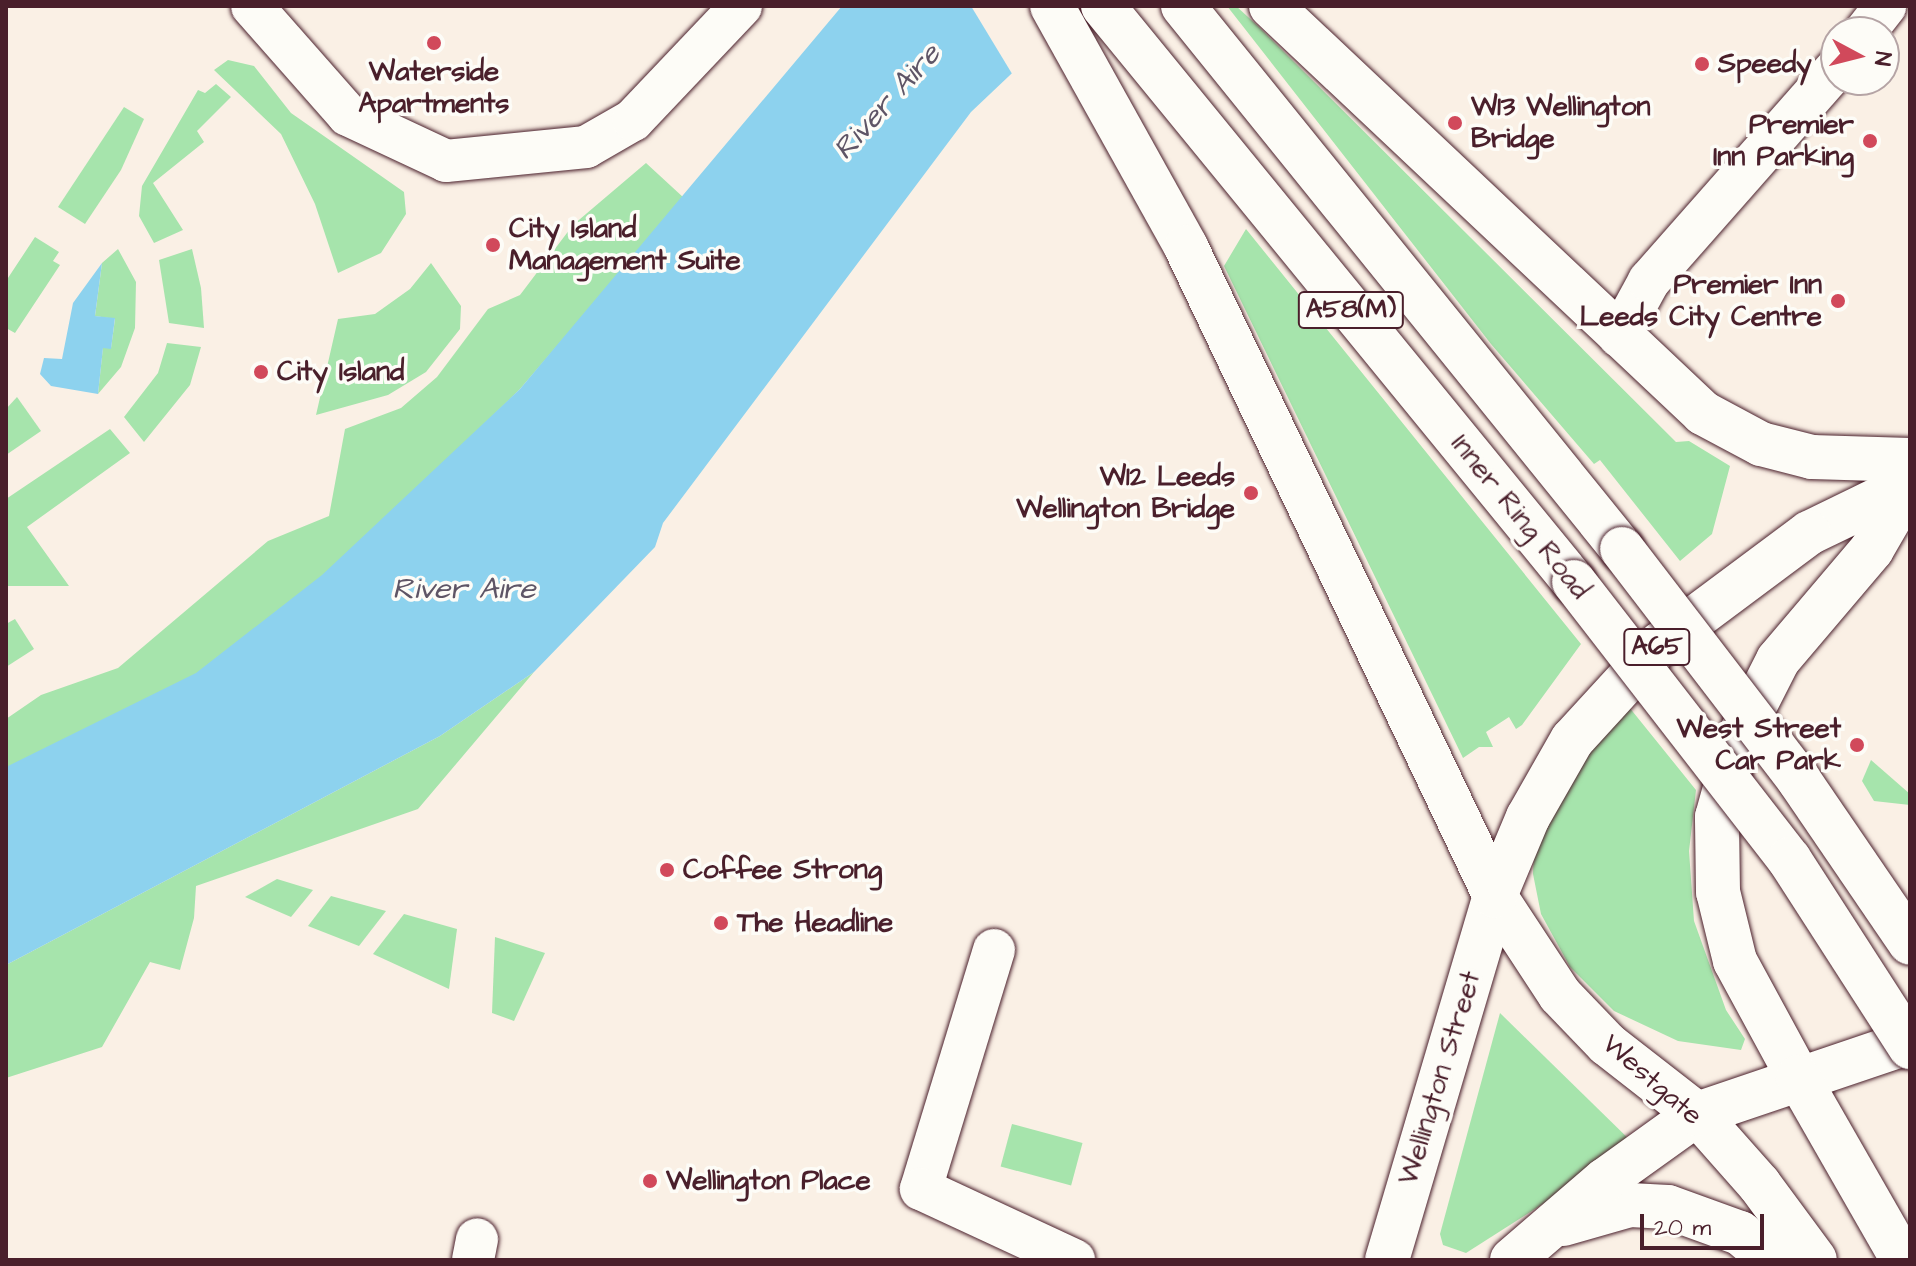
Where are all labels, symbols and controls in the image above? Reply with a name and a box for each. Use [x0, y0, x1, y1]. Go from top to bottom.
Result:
north arrow [1820, 16, 1900, 96]
marker: Waterside Apartments [425, 34, 443, 52]
water label: River Aire [826, 37, 948, 167]
place label: Speedy [1718, 47, 1812, 81]
text: N [1866, 50, 1899, 67]
place label: Waterside Apartments [359, 55, 509, 121]
marker: Speedy [1693, 55, 1711, 73]
place label: W13 Wellington Bridge [1471, 90, 1650, 156]
place label: Premier Inn Parking [1713, 108, 1854, 174]
marker: W13 Wellington Bridge [1446, 114, 1464, 132]
marker: Premier Inn Parking [1861, 132, 1879, 150]
place label: City Island Management Suite [509, 212, 741, 278]
marker: City Island Management Suite [484, 236, 502, 254]
place label: Premier Inn Leeds City Centre [1580, 268, 1822, 334]
road number: A58(M) [1297, 288, 1405, 332]
marker: Premier Inn Leeds City Centre [1829, 292, 1847, 310]
place label: City Island [277, 355, 404, 389]
marker: City Island [252, 363, 270, 381]
street label: Inner Ring Road [1443, 428, 1597, 606]
place label: W12 Leeds Wellington Bridge [1016, 460, 1235, 526]
marker: W12 Leeds Wellington Bridge [1242, 484, 1260, 502]
water label: River Aire [393, 571, 535, 607]
road number: A65 [1623, 625, 1691, 669]
place label: West Street Car Park [1677, 712, 1841, 778]
marker: West Street Car Park [1848, 736, 1866, 754]
place label: Coffee Strong [683, 853, 882, 887]
marker: Coffee Strong [658, 861, 676, 879]
place label: The Headline [737, 906, 893, 940]
marker: The Headline [712, 914, 730, 932]
street label: Wellington Street [1392, 967, 1488, 1189]
street label: Westgate [1595, 1027, 1709, 1133]
place label: Wellington Place [666, 1164, 871, 1198]
marker: Wellington Place [641, 1172, 659, 1190]
scale bar [1644, 1198, 1768, 1248]
text: 20 m [1654, 1211, 1711, 1245]

